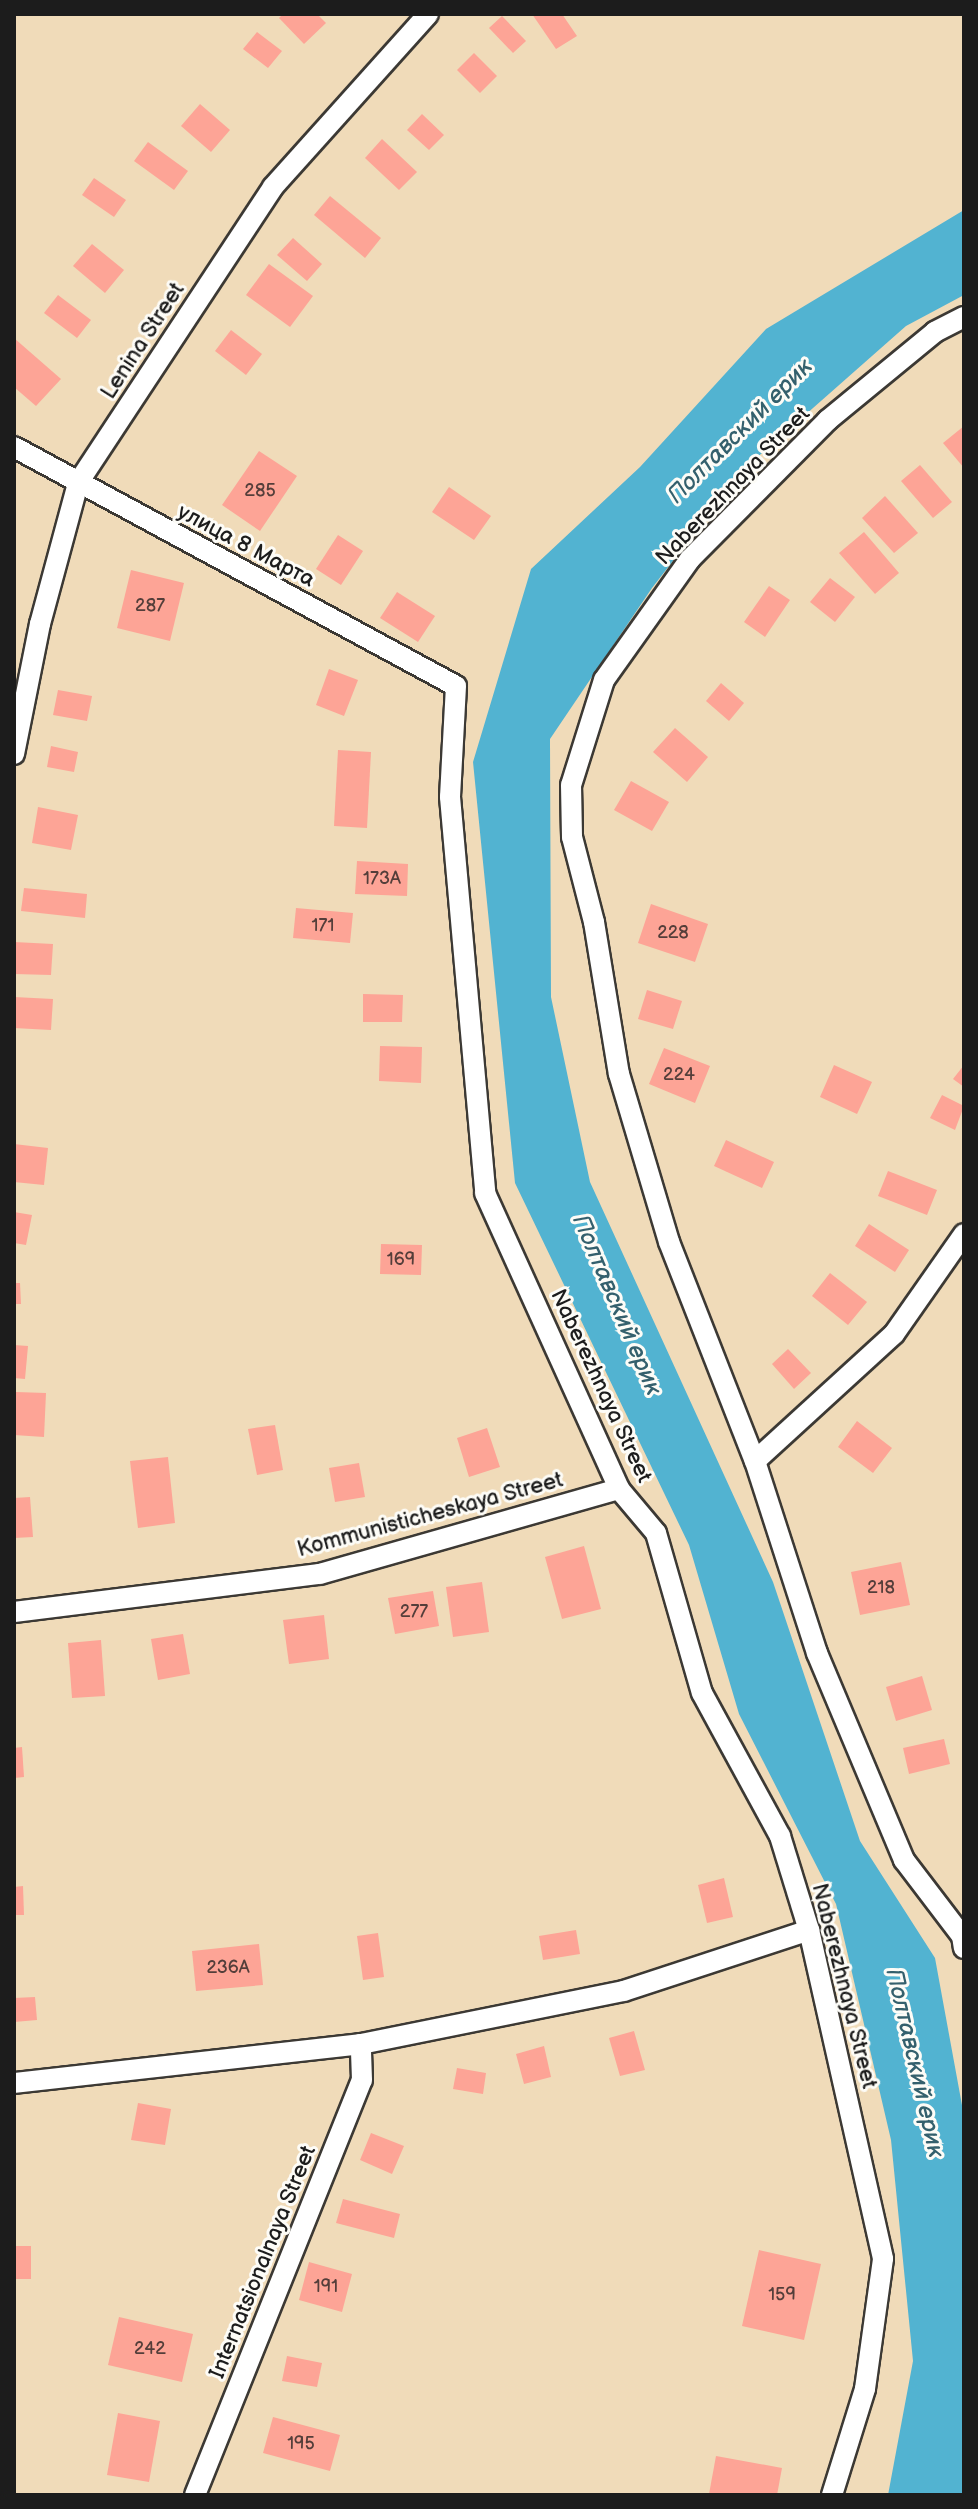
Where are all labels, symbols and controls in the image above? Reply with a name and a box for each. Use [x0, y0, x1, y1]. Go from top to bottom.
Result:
street label: Lenina Street [95, 278, 191, 404]
water label: Полтавский ерик [661, 352, 819, 510]
street label: Naberezhnaya Street [650, 401, 816, 571]
house number: 285 [244, 480, 276, 502]
street label: улица 8 Марта [173, 499, 319, 593]
house number: 287 [135, 595, 165, 617]
house number: 173А [363, 868, 401, 890]
house number: 171 [312, 915, 334, 937]
house number: 228 [657, 922, 689, 944]
house number: 224 [663, 1064, 695, 1086]
water label: Полтавский ерик [566, 1210, 668, 1400]
house number: 169 [387, 1249, 415, 1271]
street label: Naberezhnaya Street [545, 1285, 657, 1487]
street label: Kommunisticheskaya Street [294, 1467, 566, 1563]
house number: 218 [867, 1577, 895, 1599]
house number: 277 [400, 1601, 428, 1623]
street label: Naberezhnaya Street [806, 1881, 882, 2091]
house number: 236А [206, 1957, 250, 1979]
water label: Полтавский ерик [879, 1966, 951, 2160]
street label: Internatsionalnaya Street [204, 2142, 322, 2382]
house number: 191 [314, 2276, 338, 2298]
house number: 159 [768, 2284, 796, 2306]
house number: 242 [134, 2338, 166, 2360]
house number: 195 [287, 2433, 315, 2455]

